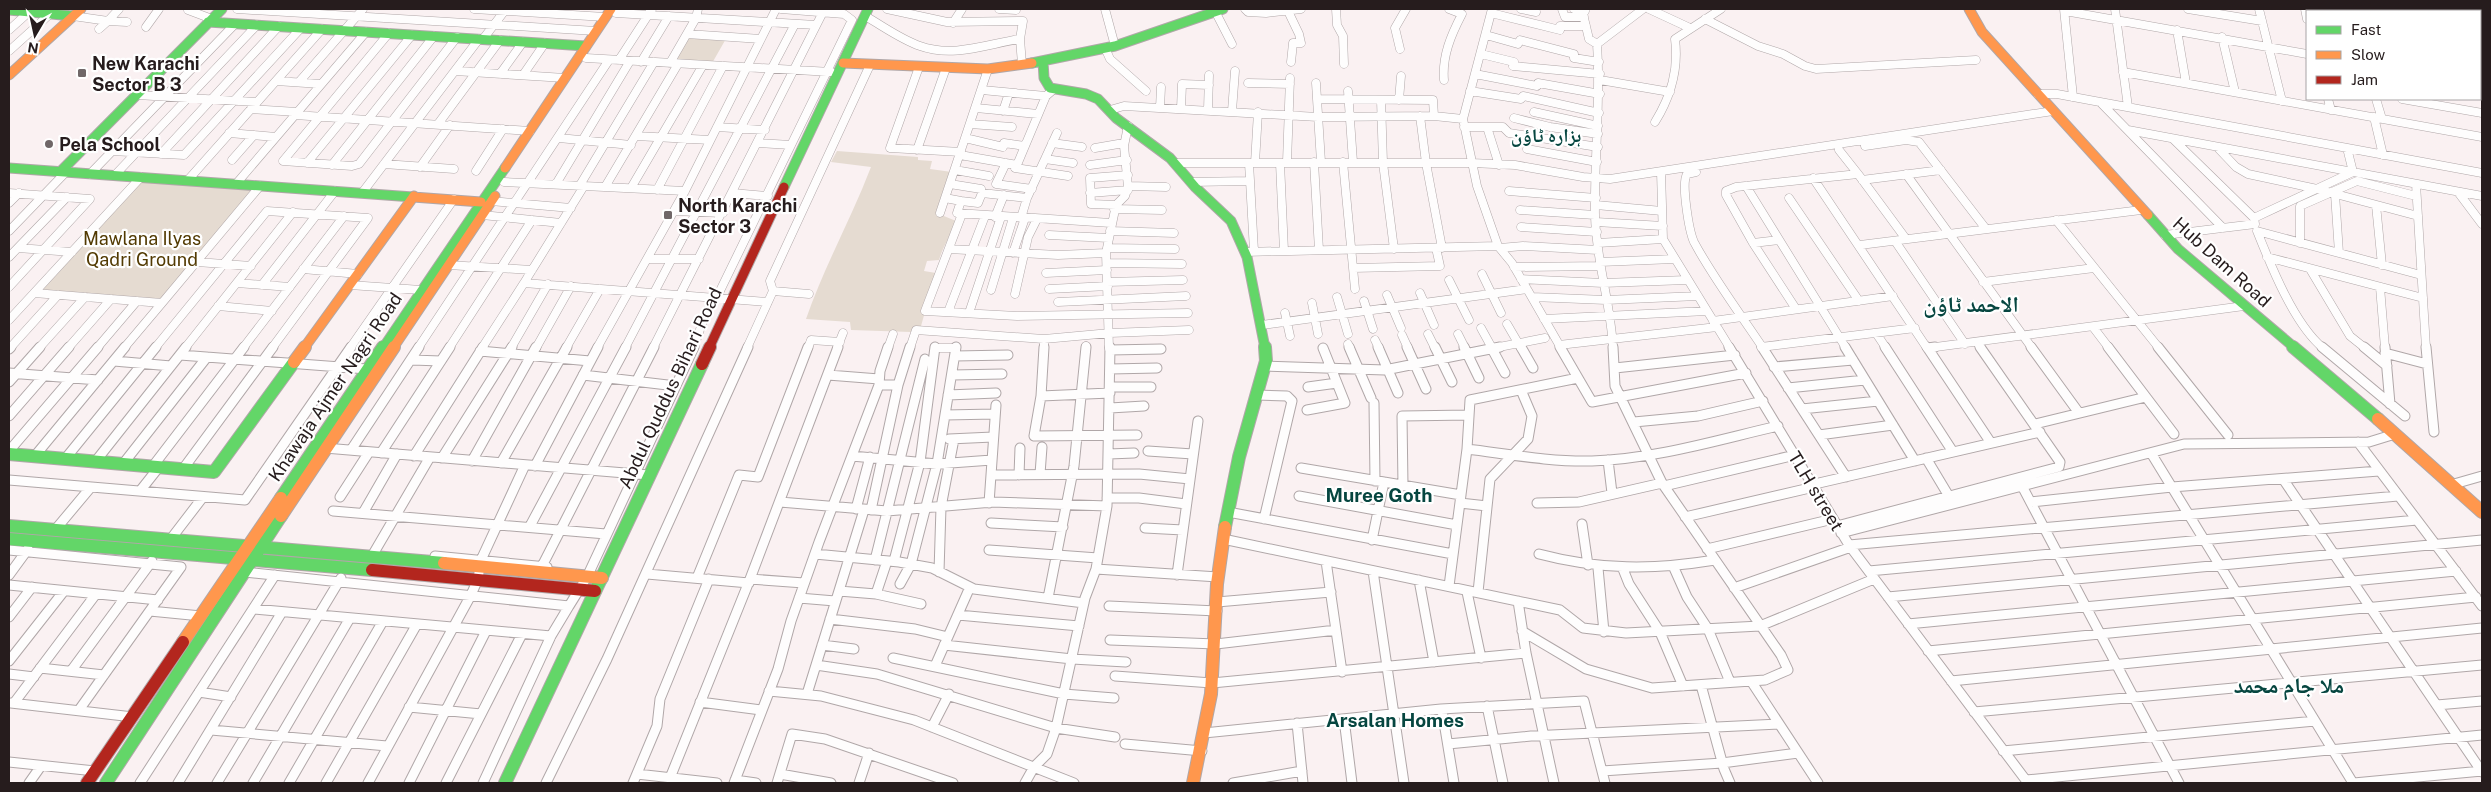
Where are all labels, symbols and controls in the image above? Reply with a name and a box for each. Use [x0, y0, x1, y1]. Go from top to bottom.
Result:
north arrow [10, 10, 60, 60]
legend [2306, 10, 2481, 100]
text: Fast [2351, 21, 2381, 38]
text: N [26, 39, 40, 57]
text: Slow [2351, 46, 2386, 63]
place label: New Karachi Sector B 3 [92, 53, 200, 95]
marker: New Karachi Sector B 3 [76, 67, 88, 79]
text: Jam [2351, 71, 2378, 88]
district label: ہزارہ ٹاؤن [1511, 124, 1581, 147]
place label: Pela School [59, 134, 160, 155]
marker: Pela School [43, 138, 55, 150]
place label: North Karachi Sector 3 [678, 195, 797, 237]
marker: North Karachi Sector 3 [662, 209, 674, 221]
street label: Hub Dam Road [2169, 213, 2275, 311]
park label: Mawlana Ilyas Qadri Ground [83, 228, 201, 270]
street label: Abdul Quddus Bihari Road [614, 284, 726, 492]
street label: Khawaja Ajmer Nagri Road [264, 289, 406, 485]
district label: الاحمد ٹاؤن [1923, 291, 2019, 318]
street label: TLH street [1784, 447, 1848, 535]
district label: Muree Goth [1326, 484, 1432, 506]
district label: ملا جام محمد [2234, 672, 2344, 701]
district label: Arsalan Homes [1326, 709, 1464, 731]

